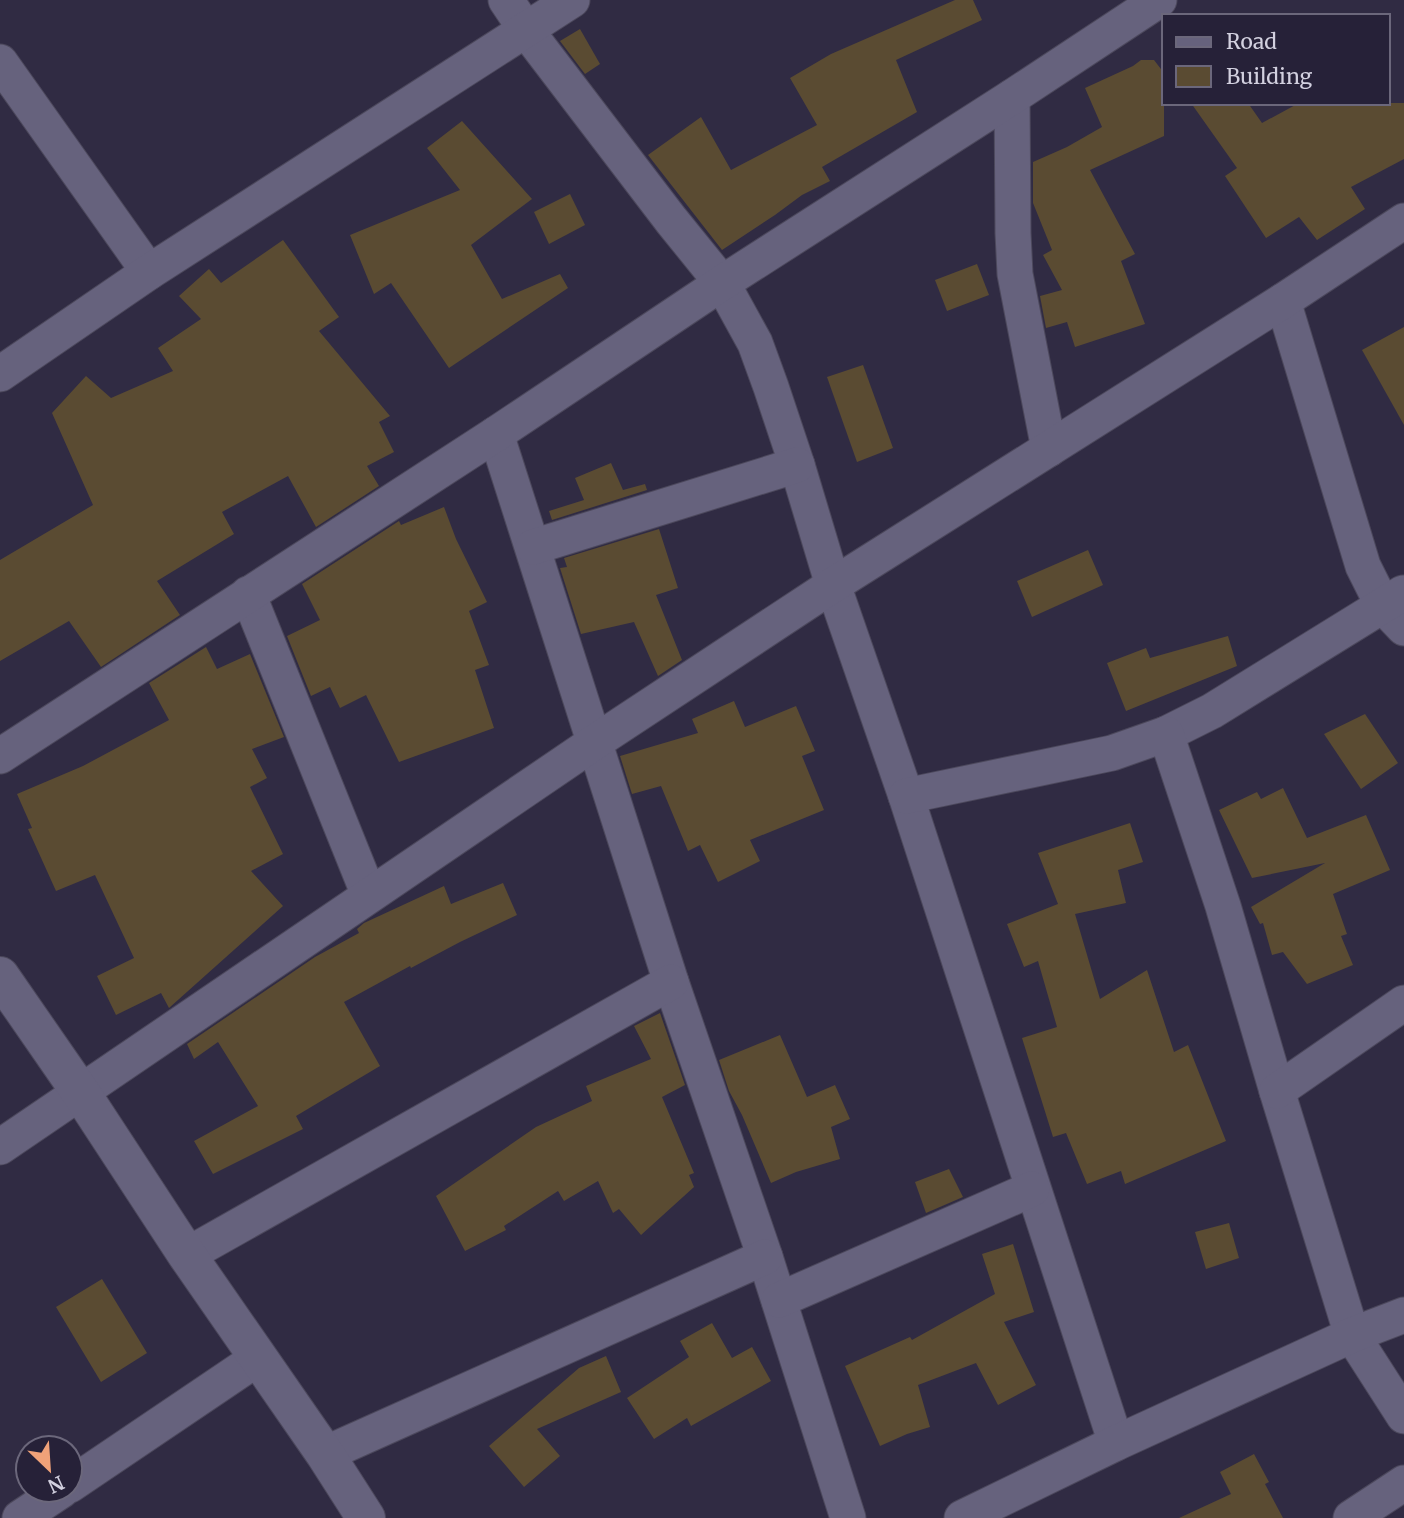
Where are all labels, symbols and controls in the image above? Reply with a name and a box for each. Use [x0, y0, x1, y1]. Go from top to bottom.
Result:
legend [1162, 14, 1390, 105]
text: Road [1226, 28, 1277, 55]
text: Building [1226, 63, 1313, 90]
north arrow [14, 1434, 84, 1504]
text: N [44, 1470, 68, 1498]

